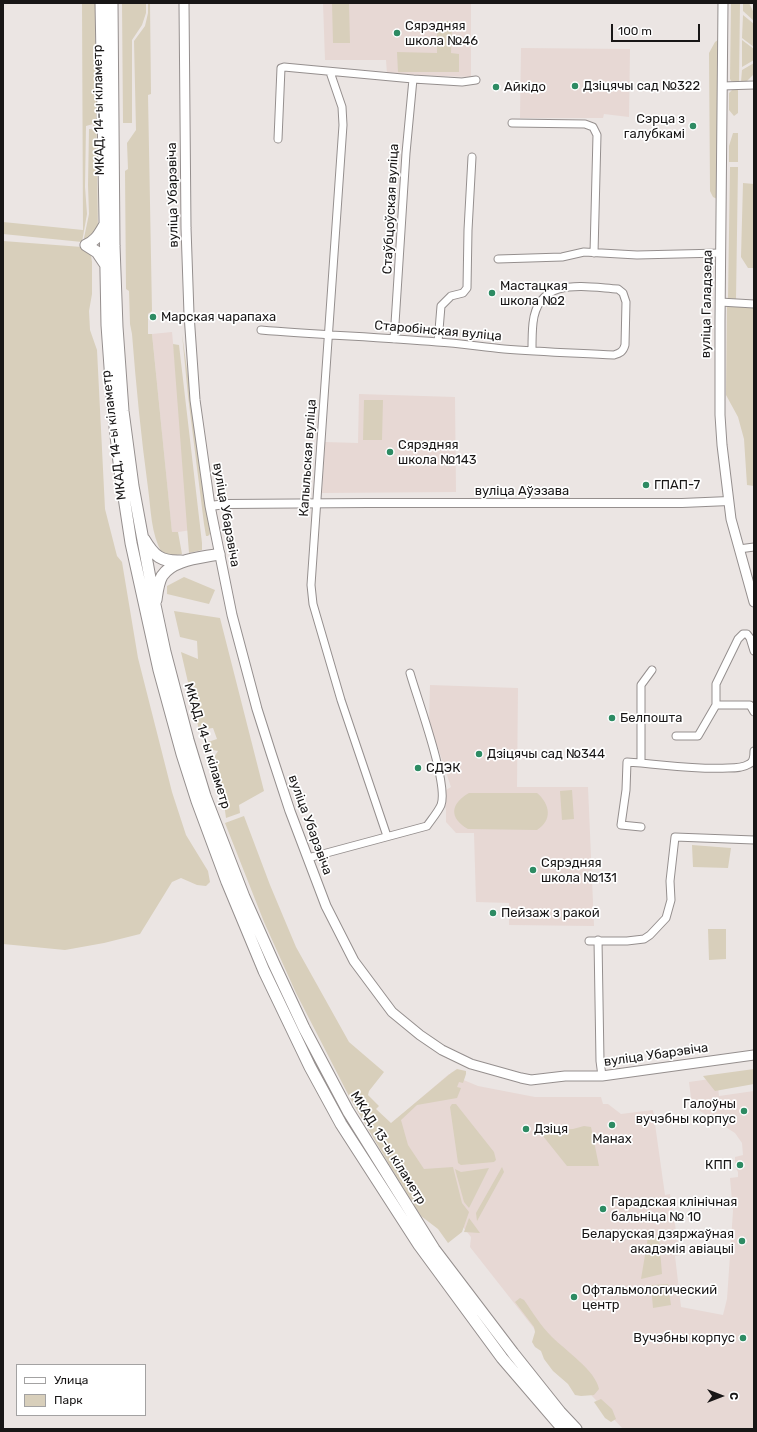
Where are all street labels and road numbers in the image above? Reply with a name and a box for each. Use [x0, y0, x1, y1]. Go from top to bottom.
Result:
street label: МКАД, 14-ы кіламетр [90, 45, 108, 175]
street label: вуліца Убарэвіча [164, 142, 182, 248]
street label: Стаўбцоўская вуліца [380, 143, 402, 275]
street label: вуліца Галадзеда [698, 250, 716, 358]
street label: Старобінская вуліца [374, 318, 502, 344]
street label: МКАД, 14-ы кіламетр [98, 369, 130, 501]
street label: Капыльская вуліца [296, 399, 320, 517]
street label: вуліца Убарэвіча [209, 462, 243, 568]
street label: вуліца Аўэзава [475, 483, 569, 499]
street label: МКАД, 14-ы кіламетр [180, 681, 234, 811]
street label: вуліца Убарэвіча [285, 773, 335, 877]
street label: вуліца Убарэвіча [603, 1040, 709, 1070]
street label: МКАД, 13-ы кіламетр [347, 1089, 429, 1207]

